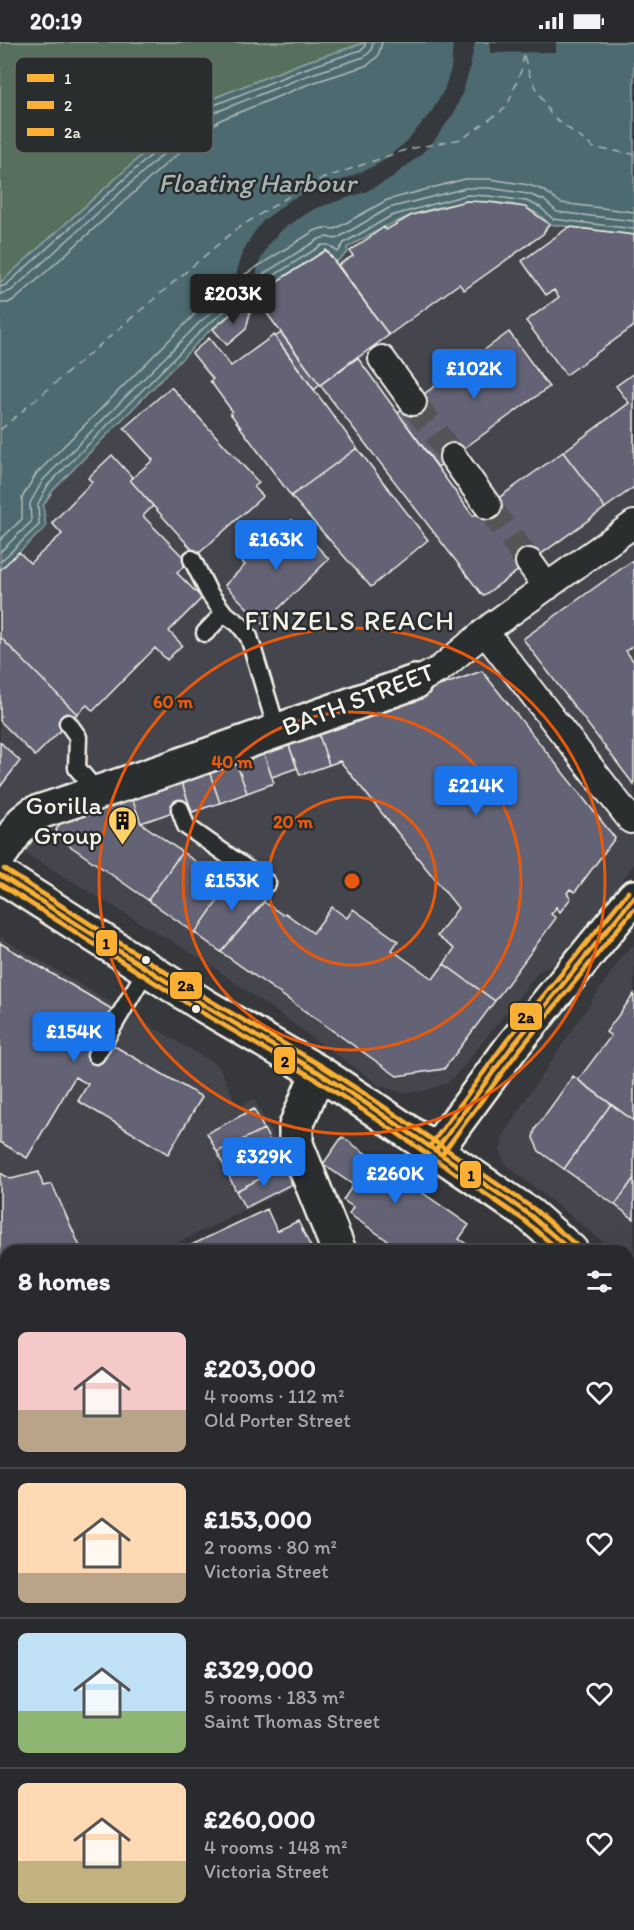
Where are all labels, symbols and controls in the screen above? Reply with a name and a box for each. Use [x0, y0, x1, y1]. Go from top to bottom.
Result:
text: 20:19 [30, 8, 82, 35]
legend [15, 57, 213, 153]
text: 1 [64, 69, 72, 88]
text: 2 [64, 96, 73, 115]
text: 2a [64, 123, 81, 142]
water label: Floating Harbour [158, 166, 359, 199]
pin: £203K [191, 274, 275, 325]
text: £203K [204, 281, 262, 305]
pin: £102K [432, 349, 516, 400]
text: £102K [446, 356, 502, 380]
pin: £163K [234, 520, 318, 571]
text: £163K [249, 527, 303, 551]
district label: FINZELS REACH [244, 604, 456, 637]
street label: BATH STREET [277, 655, 439, 743]
text: 60 m [153, 691, 194, 713]
text: 40 m [211, 751, 253, 773]
pin: £214K [434, 766, 518, 817]
text: £214K [448, 773, 504, 797]
place label: Gorilla Group [26, 789, 102, 851]
building icon: Gorilla Group [107, 804, 139, 846]
text: 20 m [273, 811, 314, 833]
pin: £153K [190, 861, 274, 912]
text: £153K [205, 868, 259, 892]
centre of rings [342, 871, 362, 891]
line badge: 1 [95, 929, 118, 957]
text: 1 [102, 934, 110, 953]
unlabelled marker [140, 954, 152, 966]
line badge: 2a [169, 971, 203, 1000]
text: 2a [178, 976, 195, 995]
line badge: 2a [509, 1002, 543, 1031]
unlabelled marker [190, 1003, 202, 1015]
text: 2a [518, 1008, 535, 1027]
pin: £154K [32, 1012, 116, 1063]
text: £154K [46, 1019, 102, 1043]
line badge: 2 [273, 1046, 296, 1075]
text: 2 [281, 1052, 290, 1071]
pin: £329K [222, 1137, 306, 1188]
text: £329K [236, 1144, 292, 1168]
pin: £260K [353, 1154, 437, 1205]
line badge: 1 [459, 1160, 482, 1189]
text: £260K [367, 1161, 423, 1185]
text: 1 [467, 1166, 475, 1185]
text: 8 homes [18, 1265, 110, 1297]
icon: filters [583, 1265, 616, 1298]
text: £203,000 [204, 1352, 316, 1384]
icon: home [66, 1356, 138, 1428]
icon: heart [583, 1376, 616, 1409]
text: 4 rooms · 112 m² [204, 1384, 344, 1408]
text: Old Porter Street [204, 1408, 351, 1432]
text: £153,000 [204, 1503, 312, 1535]
icon: home [66, 1507, 138, 1579]
icon: heart [583, 1527, 616, 1560]
text: 2 rooms · 80 m² [204, 1535, 337, 1559]
text: Victoria Street [204, 1559, 329, 1583]
text: £329,000 [204, 1653, 314, 1685]
icon: home [66, 1657, 138, 1729]
icon: heart [583, 1677, 616, 1710]
text: 5 rooms · 183 m² [204, 1685, 345, 1709]
text: Saint Thomas Street [204, 1709, 380, 1733]
text: £260,000 [204, 1803, 316, 1835]
icon: home [66, 1807, 138, 1879]
icon: heart [583, 1827, 616, 1860]
text: 4 rooms · 148 m² [204, 1835, 348, 1859]
text: Victoria Street [204, 1859, 329, 1883]

